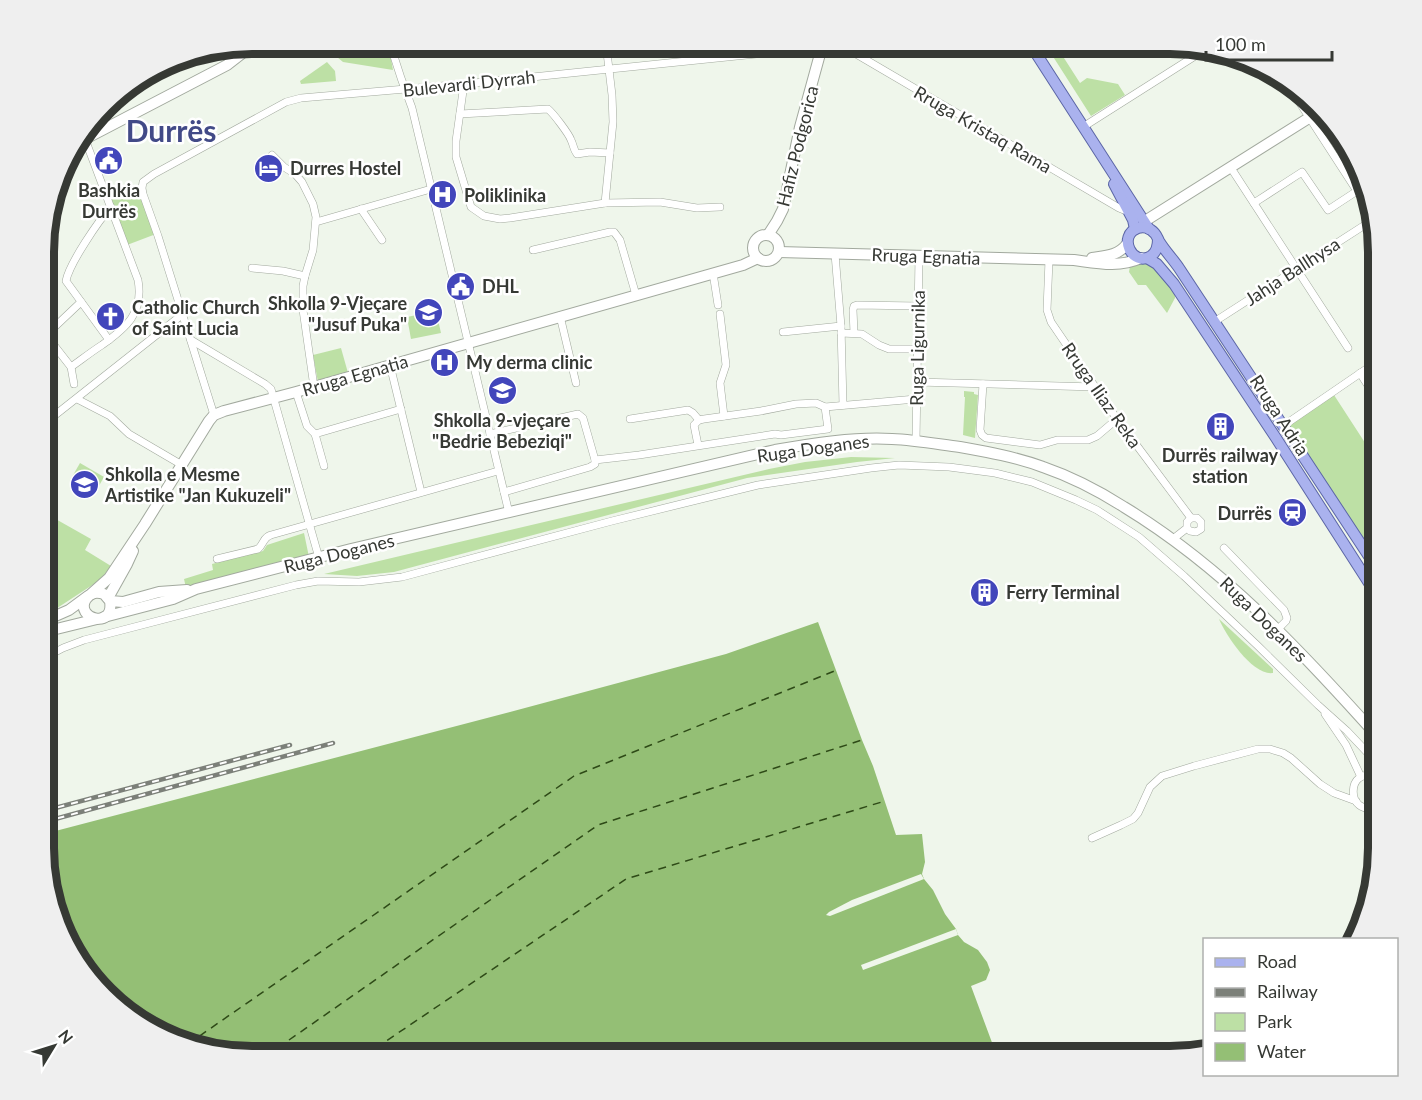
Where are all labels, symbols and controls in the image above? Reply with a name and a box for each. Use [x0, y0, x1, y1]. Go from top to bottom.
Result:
scale bar [1206, 24, 1332, 62]
text: 100 m [1215, 33, 1266, 55]
street label: Bulevardi Dyrrah [402, 65, 536, 101]
street label: Rruga Kristaq Rama [910, 81, 1056, 177]
street label: Hafiz Podgorica [771, 83, 823, 209]
district label: Durrës [126, 112, 216, 148]
public building icon: Bashkia Durrës [93, 145, 125, 177]
hotel icon: Durres Hostel [253, 152, 285, 184]
place label: Durres Hostel [290, 157, 401, 179]
place label: Bashkia Durrës [78, 179, 140, 222]
hospital icon: Poliklinika [427, 179, 459, 211]
place label: Poliklinika [464, 184, 546, 206]
street label: Jahja Ballhysa [1240, 232, 1344, 310]
street label: Rruga Egnatia [871, 243, 981, 269]
public building icon: DHL [445, 270, 477, 302]
place label: DHL [482, 275, 520, 297]
street label: Ruga Ligurnika [905, 290, 929, 406]
place label: Shkolla 9-Vjeçare "Jusuf Puka" [268, 292, 407, 335]
place label: Catholic Church of Saint Lucia [132, 296, 260, 339]
school or university icon: Shkolla 9-Vjeçare "Jusuf Puka" [412, 297, 444, 329]
church icon: Catholic Church of Saint Lucia [95, 301, 127, 333]
street label: Rruga Iliaz Reka [1057, 338, 1147, 452]
hospital icon: My derma clinic [429, 346, 461, 378]
street label: Rruga Egnatia [300, 349, 410, 401]
place label: My derma clinic [466, 351, 593, 373]
street label: Rruga Adria [1246, 370, 1314, 460]
school or university icon: Shkolla 9-vjeçare "Bedrie Bebeziqi" [486, 375, 518, 407]
place label: Shkolla 9-vjeçare "Bedrie Bebeziqi" [432, 409, 572, 452]
building icon: Durrës railway station [1204, 410, 1236, 442]
street label: Ruga Doganes [755, 429, 871, 467]
place label: Durrës railway station [1162, 444, 1279, 487]
place label: Shkolla e Mesme Artistike "Jan Kukuzeli" [104, 463, 291, 506]
school or university icon: Shkolla e Mesme Artistike "Jan Kukuzeli" [68, 468, 100, 500]
station icon: Durrës [1277, 497, 1309, 529]
place label: Durrës [1218, 502, 1272, 524]
street label: Ruga Doganes [281, 529, 397, 577]
street label: Ruga Doganes [1216, 572, 1313, 666]
building icon: Ferry Terminal [969, 576, 1001, 608]
place label: Ferry Terminal [1006, 581, 1120, 603]
legend [1203, 938, 1398, 1076]
text: Road [1257, 950, 1297, 972]
text: Railway [1257, 980, 1318, 1002]
text: Park [1257, 1010, 1293, 1032]
north arrow [24, 1016, 84, 1076]
text: N [55, 1026, 77, 1047]
text: Water [1257, 1040, 1306, 1062]

